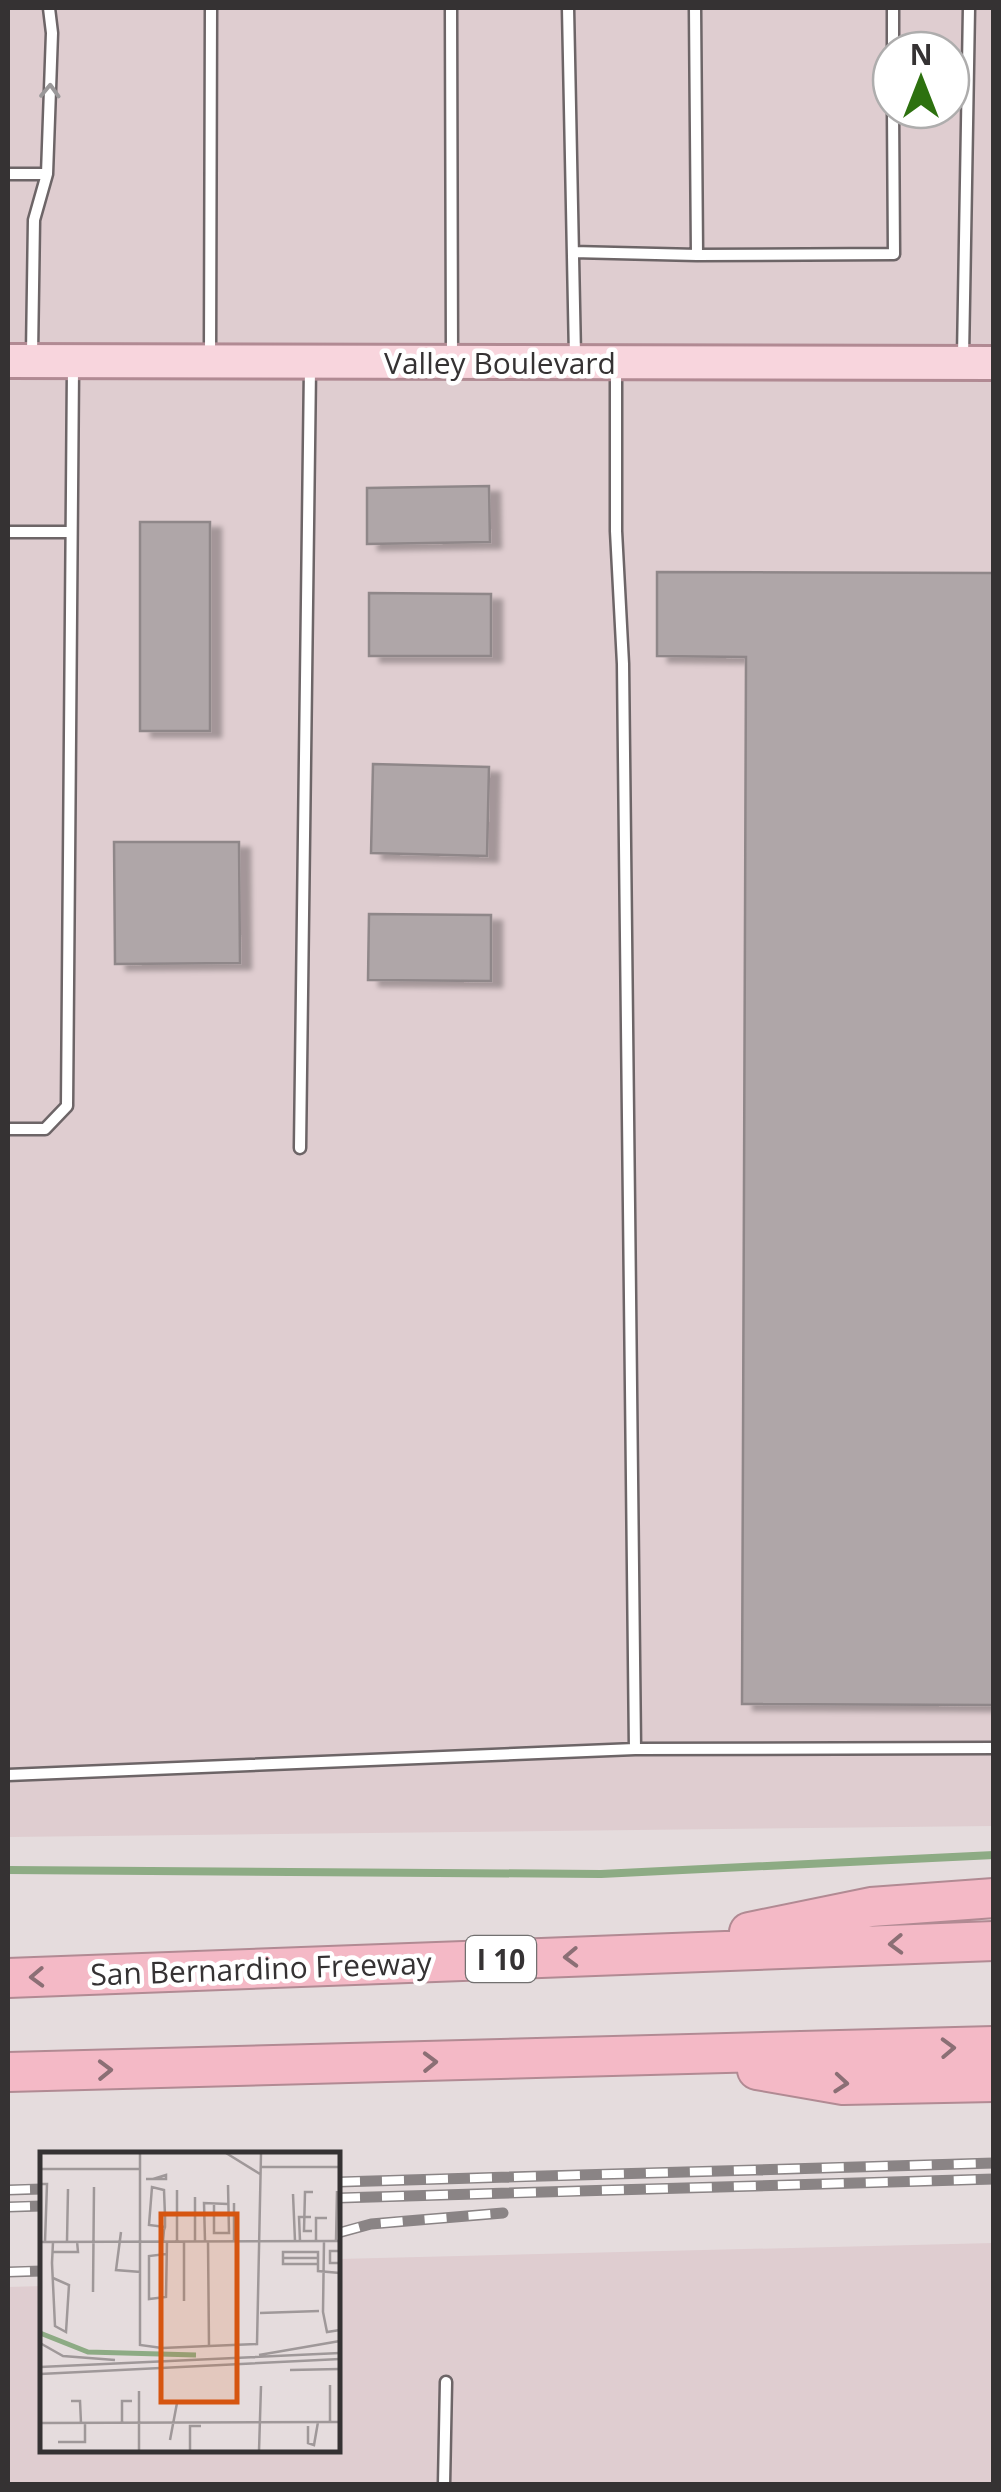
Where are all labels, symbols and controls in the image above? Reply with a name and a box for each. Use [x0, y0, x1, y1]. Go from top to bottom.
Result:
north arrow [871, 30, 971, 130]
text: N [910, 35, 932, 73]
one-way arrow [39, 82, 60, 98]
street label: Valley Boulevard [384, 342, 616, 383]
one-way arrow [888, 1934, 904, 1955]
road number: I 10 [466, 1936, 536, 1982]
street label: San Bernardino Freeway [90, 1942, 433, 1994]
one-way arrow [563, 1946, 579, 1967]
one-way arrow [28, 1966, 44, 1987]
one-way arrow [941, 2037, 957, 2058]
one-way arrow [422, 2052, 438, 2073]
one-way arrow [97, 2059, 113, 2080]
one-way arrow [833, 2072, 849, 2094]
inset map [40, 2152, 340, 2452]

